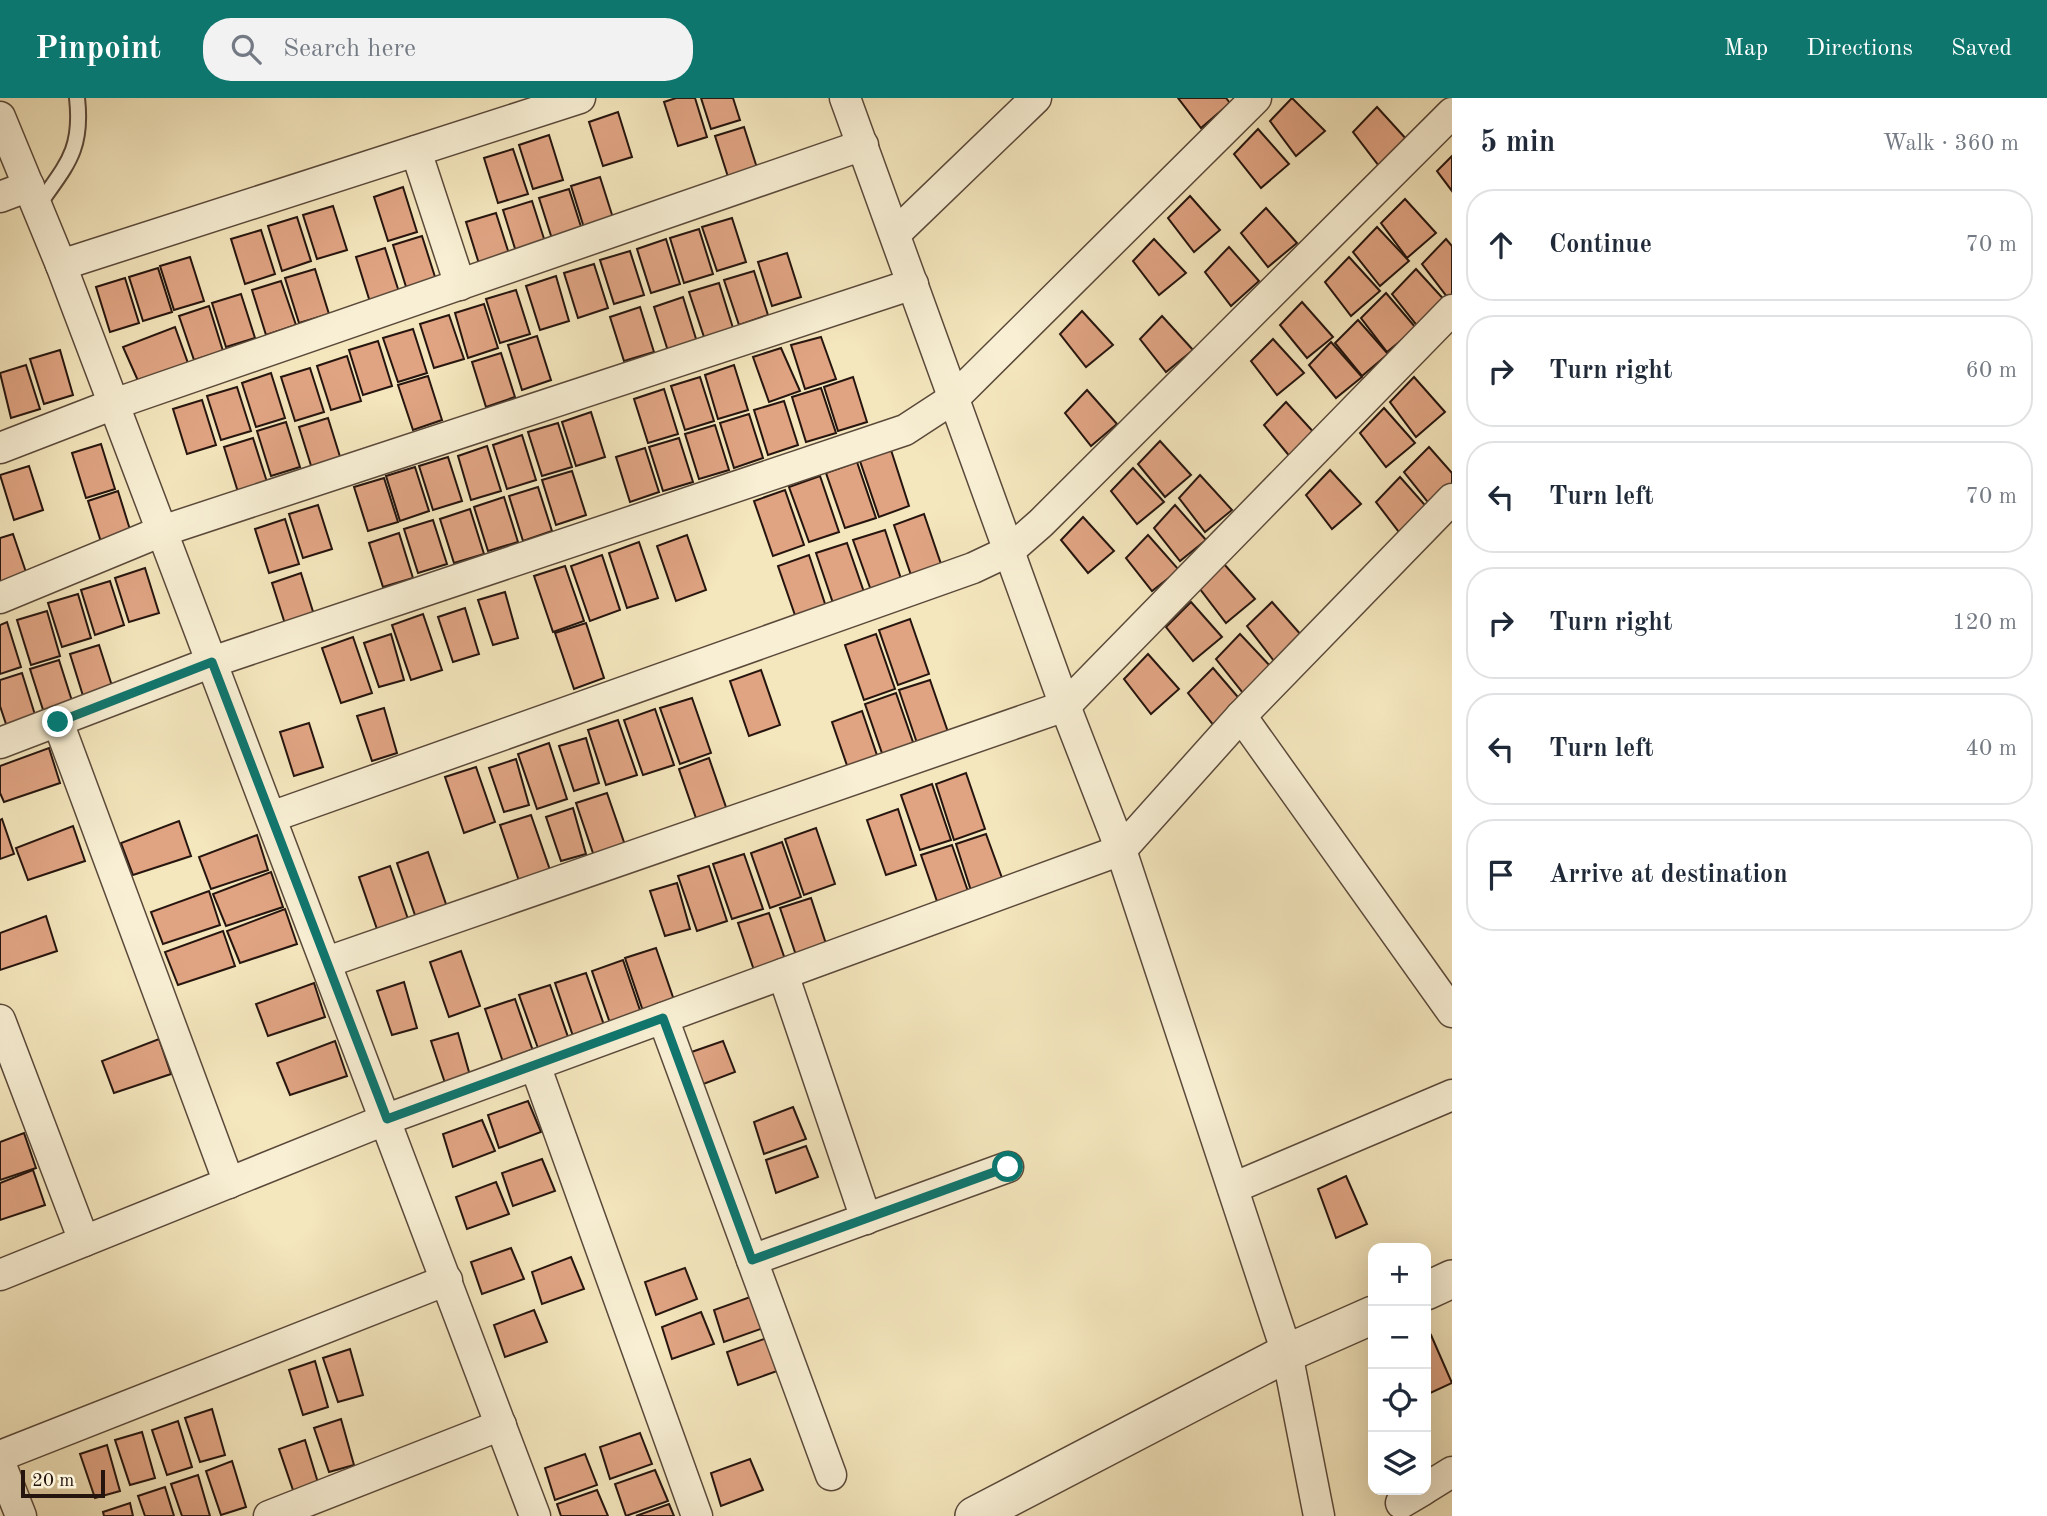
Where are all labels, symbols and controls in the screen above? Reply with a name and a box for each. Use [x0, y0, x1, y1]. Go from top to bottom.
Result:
search box [203, 18, 693, 81]
icon: search [227, 30, 265, 68]
text: Pinpoint [35, 33, 161, 66]
text: Search here [283, 36, 416, 62]
text: Map [1724, 37, 1768, 61]
text: Directions [1806, 37, 1913, 61]
text: Saved [1951, 37, 2012, 61]
text: 5 min [1480, 128, 1555, 158]
text: Walk · 360 m [1883, 132, 2019, 155]
icon: ahead [1482, 226, 1520, 264]
text: Continue [1549, 232, 1652, 258]
text: 70 m [1966, 233, 2017, 256]
icon: right [1482, 352, 1520, 390]
text: Turn right [1549, 358, 1672, 384]
text: 60 m [1966, 359, 2017, 382]
icon: left [1482, 478, 1520, 516]
text: Turn left [1549, 484, 1654, 510]
text: 70 m [1966, 485, 2017, 508]
icon: right [1482, 604, 1520, 642]
text: Turn right [1549, 610, 1672, 636]
text: 120 m [1952, 611, 2017, 634]
route end [42, 706, 73, 737]
icon: left [1482, 730, 1520, 768]
text: Turn left [1549, 736, 1654, 762]
text: 40 m [1966, 737, 2017, 760]
icon: arrive [1482, 856, 1520, 894]
text: Arrive at destination [1549, 862, 1788, 888]
route start [992, 1151, 1023, 1182]
map controls [1368, 1243, 1431, 1495]
button: + [1368, 1243, 1431, 1306]
button: − [1368, 1306, 1431, 1369]
button: locate [1368, 1369, 1431, 1432]
button: layers [1368, 1432, 1431, 1495]
scale bar [21, 1467, 105, 1499]
text: 20 m [32, 1472, 74, 1491]

